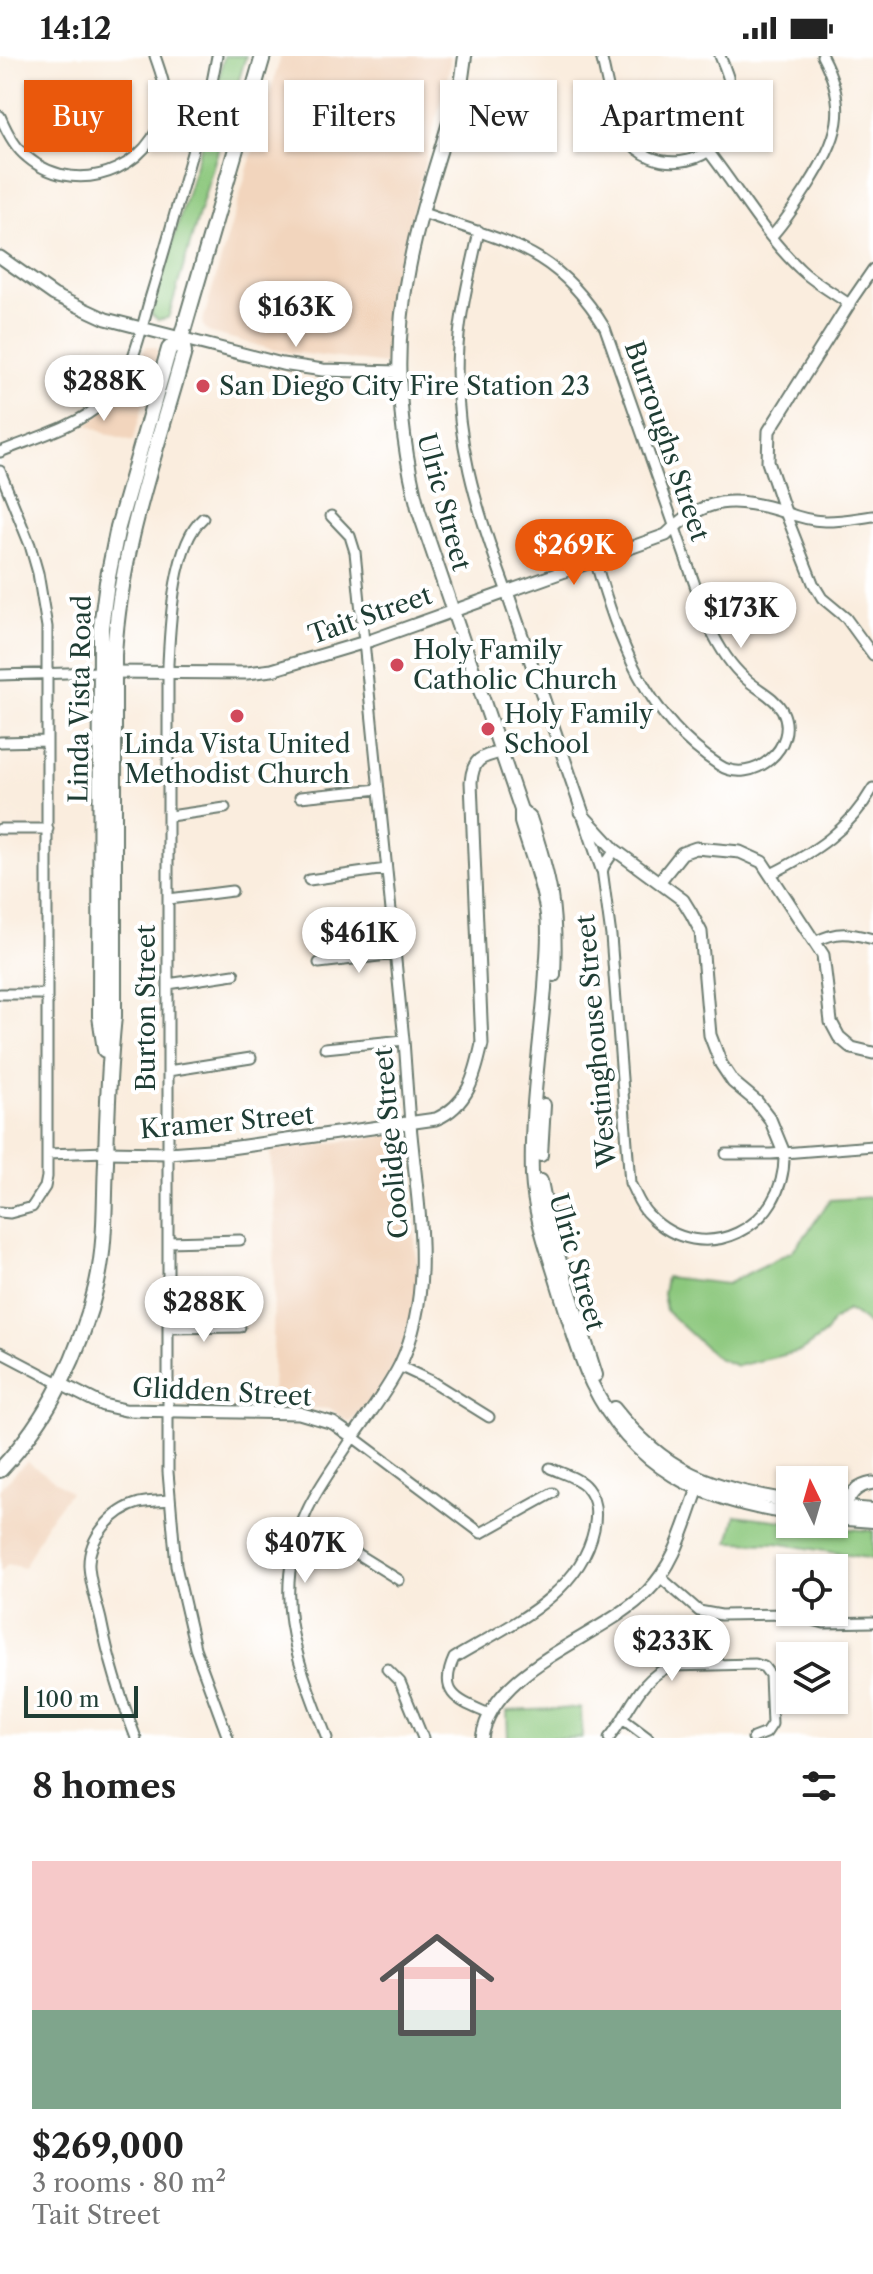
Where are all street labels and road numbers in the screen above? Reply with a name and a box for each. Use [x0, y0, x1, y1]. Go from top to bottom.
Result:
street label: Burroughs Street [618, 337, 717, 546]
street label: Ulric Street [410, 430, 478, 575]
street label: Tait Street [304, 579, 437, 651]
street label: Linda Vista Road [62, 595, 98, 803]
street label: Westinghouse Street [569, 912, 623, 1170]
street label: Burton Street [130, 924, 162, 1092]
street label: Coolidge Street [367, 1045, 415, 1240]
street label: Kramer Street [139, 1098, 316, 1146]
street label: Ulric Street [542, 1190, 612, 1335]
street label: Glidden Street [131, 1371, 313, 1413]

